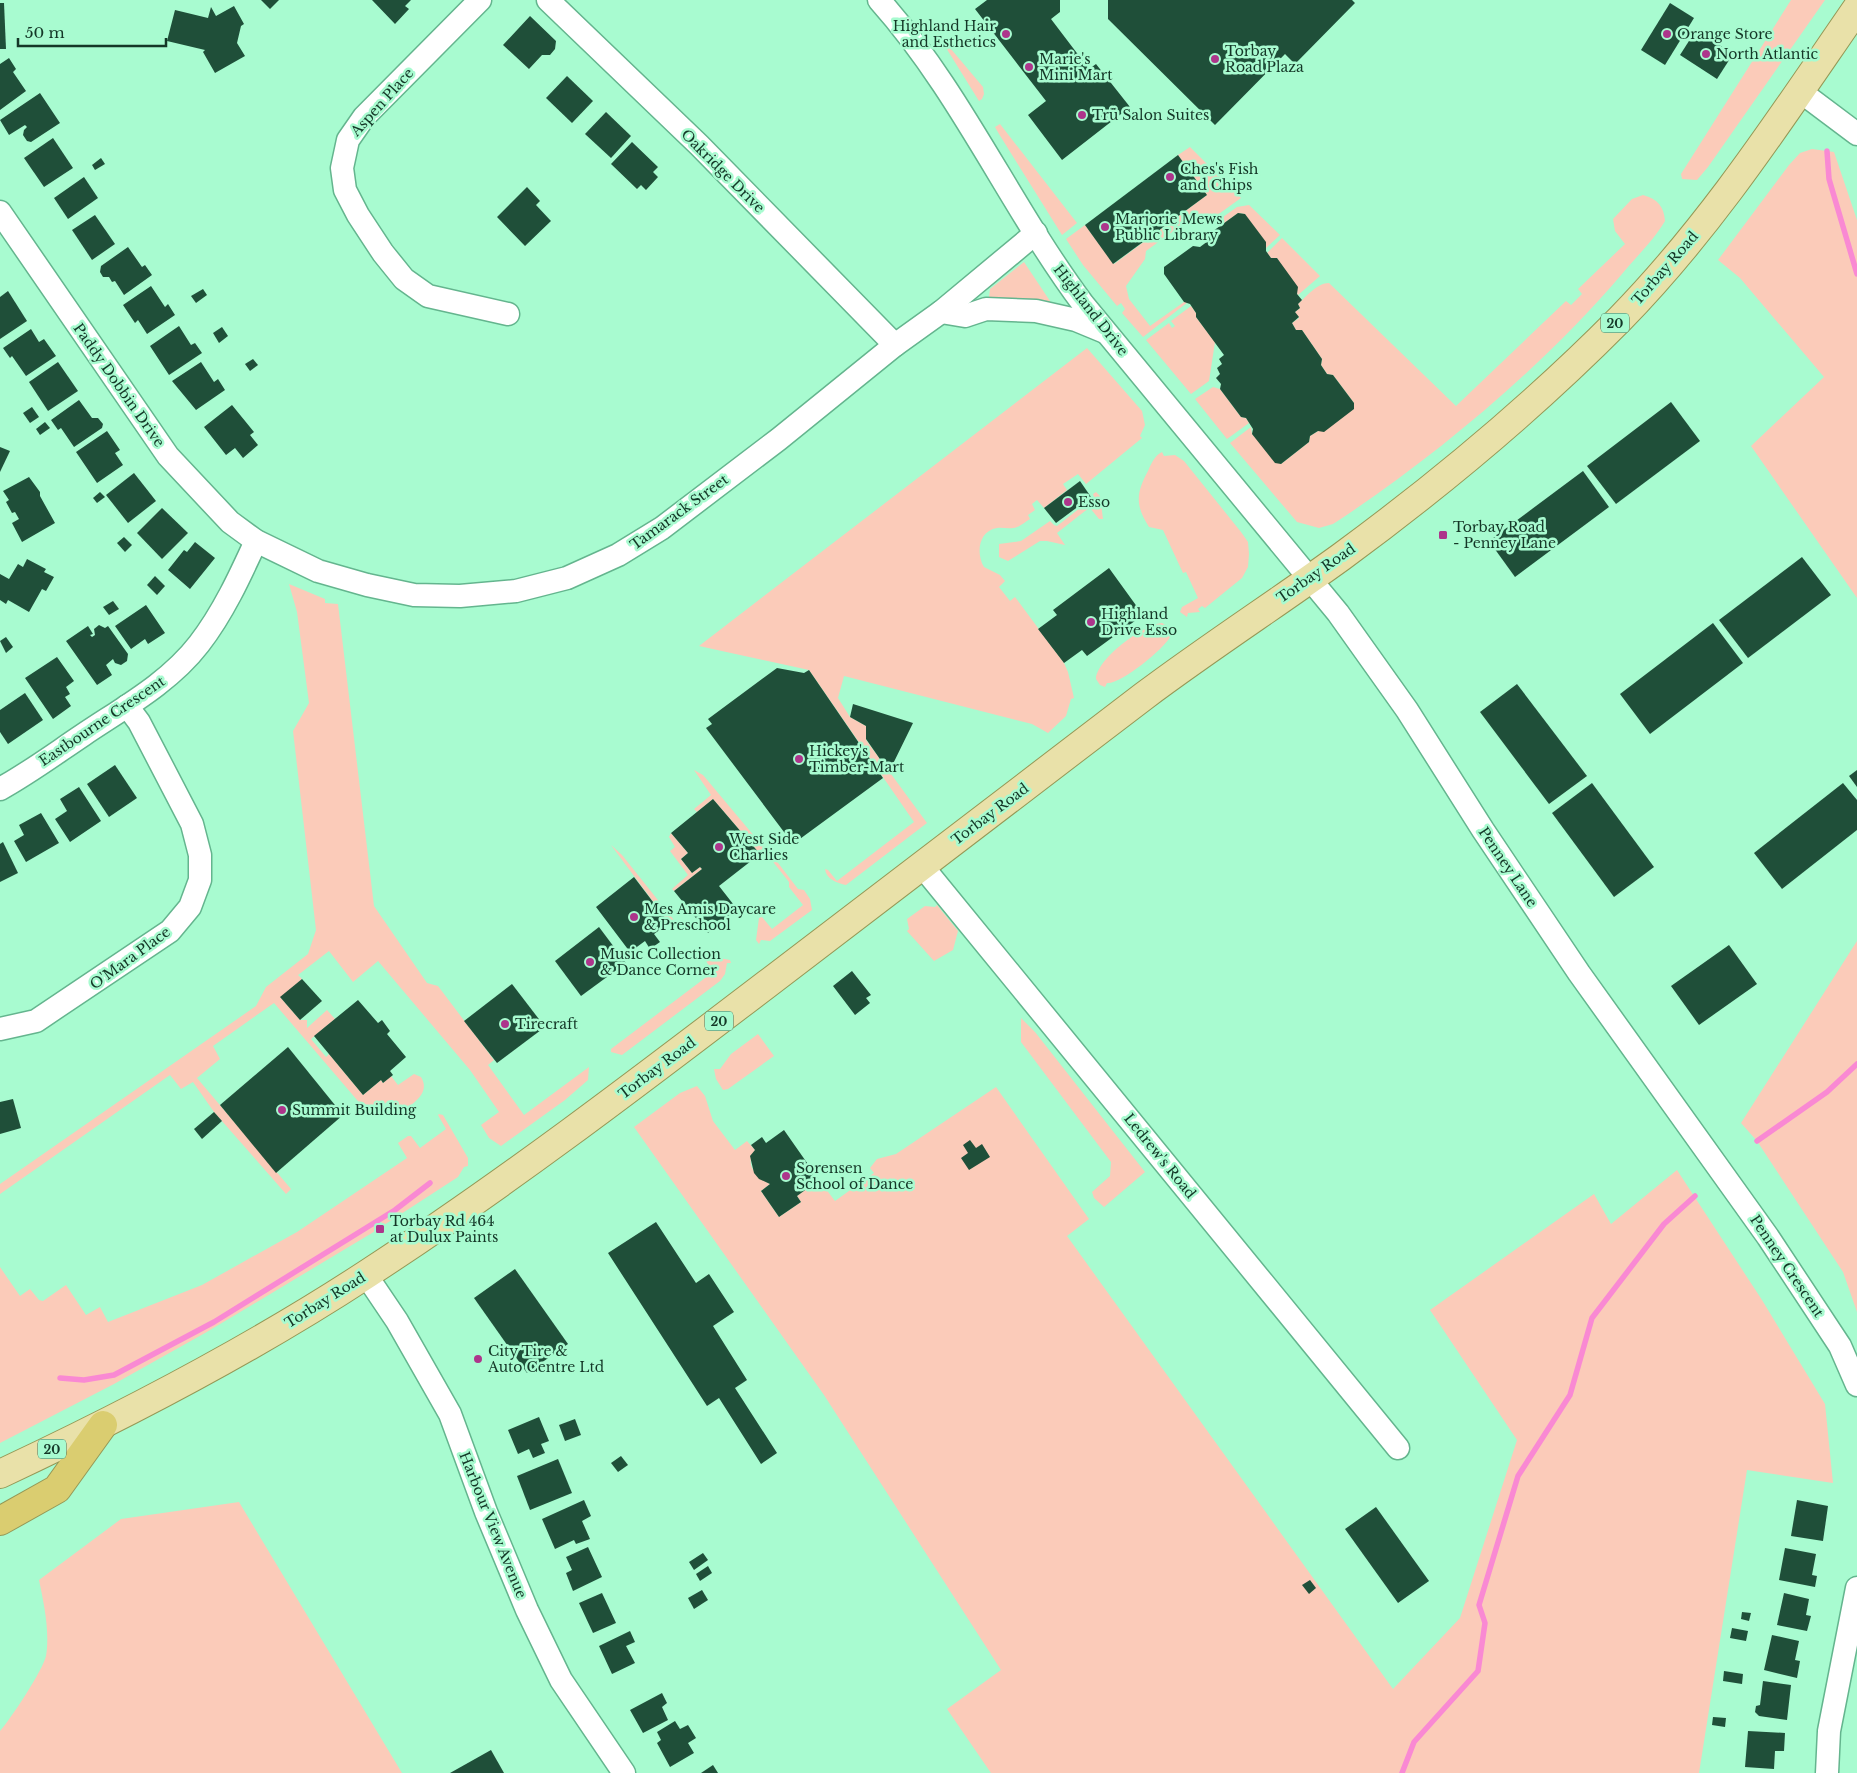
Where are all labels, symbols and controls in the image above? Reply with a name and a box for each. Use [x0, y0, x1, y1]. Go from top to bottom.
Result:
scale bar [18, 15, 165, 47]
place label: Highland Hair and Esthetics [893, 17, 996, 51]
text: 50 m [25, 23, 65, 42]
place label: Orange Store [1677, 25, 1773, 43]
marker: Highland Hair and Esthetics [1000, 28, 1012, 40]
marker: Orange Store [1661, 28, 1673, 40]
place label: Torbay Road Plaza [1225, 42, 1304, 76]
place label: North Atlantic [1716, 45, 1818, 63]
marker: North Atlantic [1700, 48, 1712, 60]
place label: Marie's Mini Mart [1039, 50, 1113, 84]
marker: Torbay Road Plaza [1209, 53, 1221, 65]
marker: Marie's Mini Mart [1023, 61, 1035, 73]
street label: Aspen Place [346, 64, 417, 141]
place label: Trü Salon Suites [1092, 106, 1209, 124]
marker: Trü Salon Suites [1076, 109, 1088, 121]
street label: Oakridge Drive [677, 125, 769, 217]
place label: Ches's Fish and Chips [1180, 160, 1259, 194]
marker: Ches's Fish and Chips [1164, 171, 1176, 183]
place label: Marjorie Mews Public Library [1115, 210, 1223, 244]
marker: Marjorie Mews Public Library [1099, 221, 1111, 233]
street label: Torbay Road [1628, 227, 1702, 309]
street label: Highland Drive [1050, 261, 1132, 359]
road number: 20 [1601, 314, 1629, 332]
street label: Paddy Dobbin Drive [70, 320, 168, 450]
street label: Tamarack Street [626, 470, 732, 554]
place label: Esso [1078, 493, 1110, 511]
marker: Esso [1062, 496, 1074, 508]
place label: Torbay Road - Penney Lane [1453, 518, 1556, 552]
marker: Torbay Road - Penney Lane [1437, 529, 1449, 541]
street label: Torbay Road [1273, 539, 1359, 607]
place label: Highland Drive Esso [1101, 605, 1177, 639]
marker: Highland Drive Esso [1085, 616, 1097, 628]
street label: Eastbourne Crescent [36, 672, 169, 770]
place label: Hickey's Timber-Mart [809, 742, 905, 776]
marker: Hickey's Timber-Mart [793, 753, 805, 765]
street label: Torbay Road [948, 779, 1033, 849]
street label: Penney Lane [1475, 824, 1541, 910]
place label: West Side Charlies [728, 830, 799, 864]
marker: West Side Charlies [713, 841, 725, 853]
place label: Mes Amis Daycare & Preschool [644, 900, 776, 934]
marker: Mes Amis Daycare & Preschool [628, 911, 640, 923]
street label: O'Mara Place [86, 923, 174, 993]
place label: Music Collection & Dance Corner [600, 945, 721, 979]
marker: Music Collection & Dance Corner [584, 956, 596, 968]
road number: 20 [705, 1011, 733, 1030]
place label: Tirecraft [515, 1015, 579, 1033]
marker: Tirecraft [499, 1018, 511, 1030]
street label: Torbay Road [615, 1033, 700, 1103]
place label: Summit Building [292, 1101, 417, 1119]
marker: Summit Building [276, 1104, 288, 1116]
street label: Ledrew's Road [1120, 1110, 1200, 1203]
place label: Sorensen School of Dance [796, 1159, 913, 1193]
marker: Sorensen School of Dance [780, 1170, 792, 1182]
street label: Penney Crescent [1746, 1211, 1828, 1321]
place label: Torbay Rd 464 at Dulux Paints [390, 1212, 498, 1246]
marker: Torbay Rd 464 at Dulux Paints [374, 1223, 386, 1235]
street label: Torbay Road [281, 1268, 369, 1332]
place label: City Tire & Auto Centre Ltd [487, 1342, 605, 1376]
marker: City Tire & Auto Centre Ltd [472, 1353, 484, 1365]
road number: 20 [38, 1440, 66, 1458]
street label: Harbour View Avenue [455, 1449, 531, 1601]

